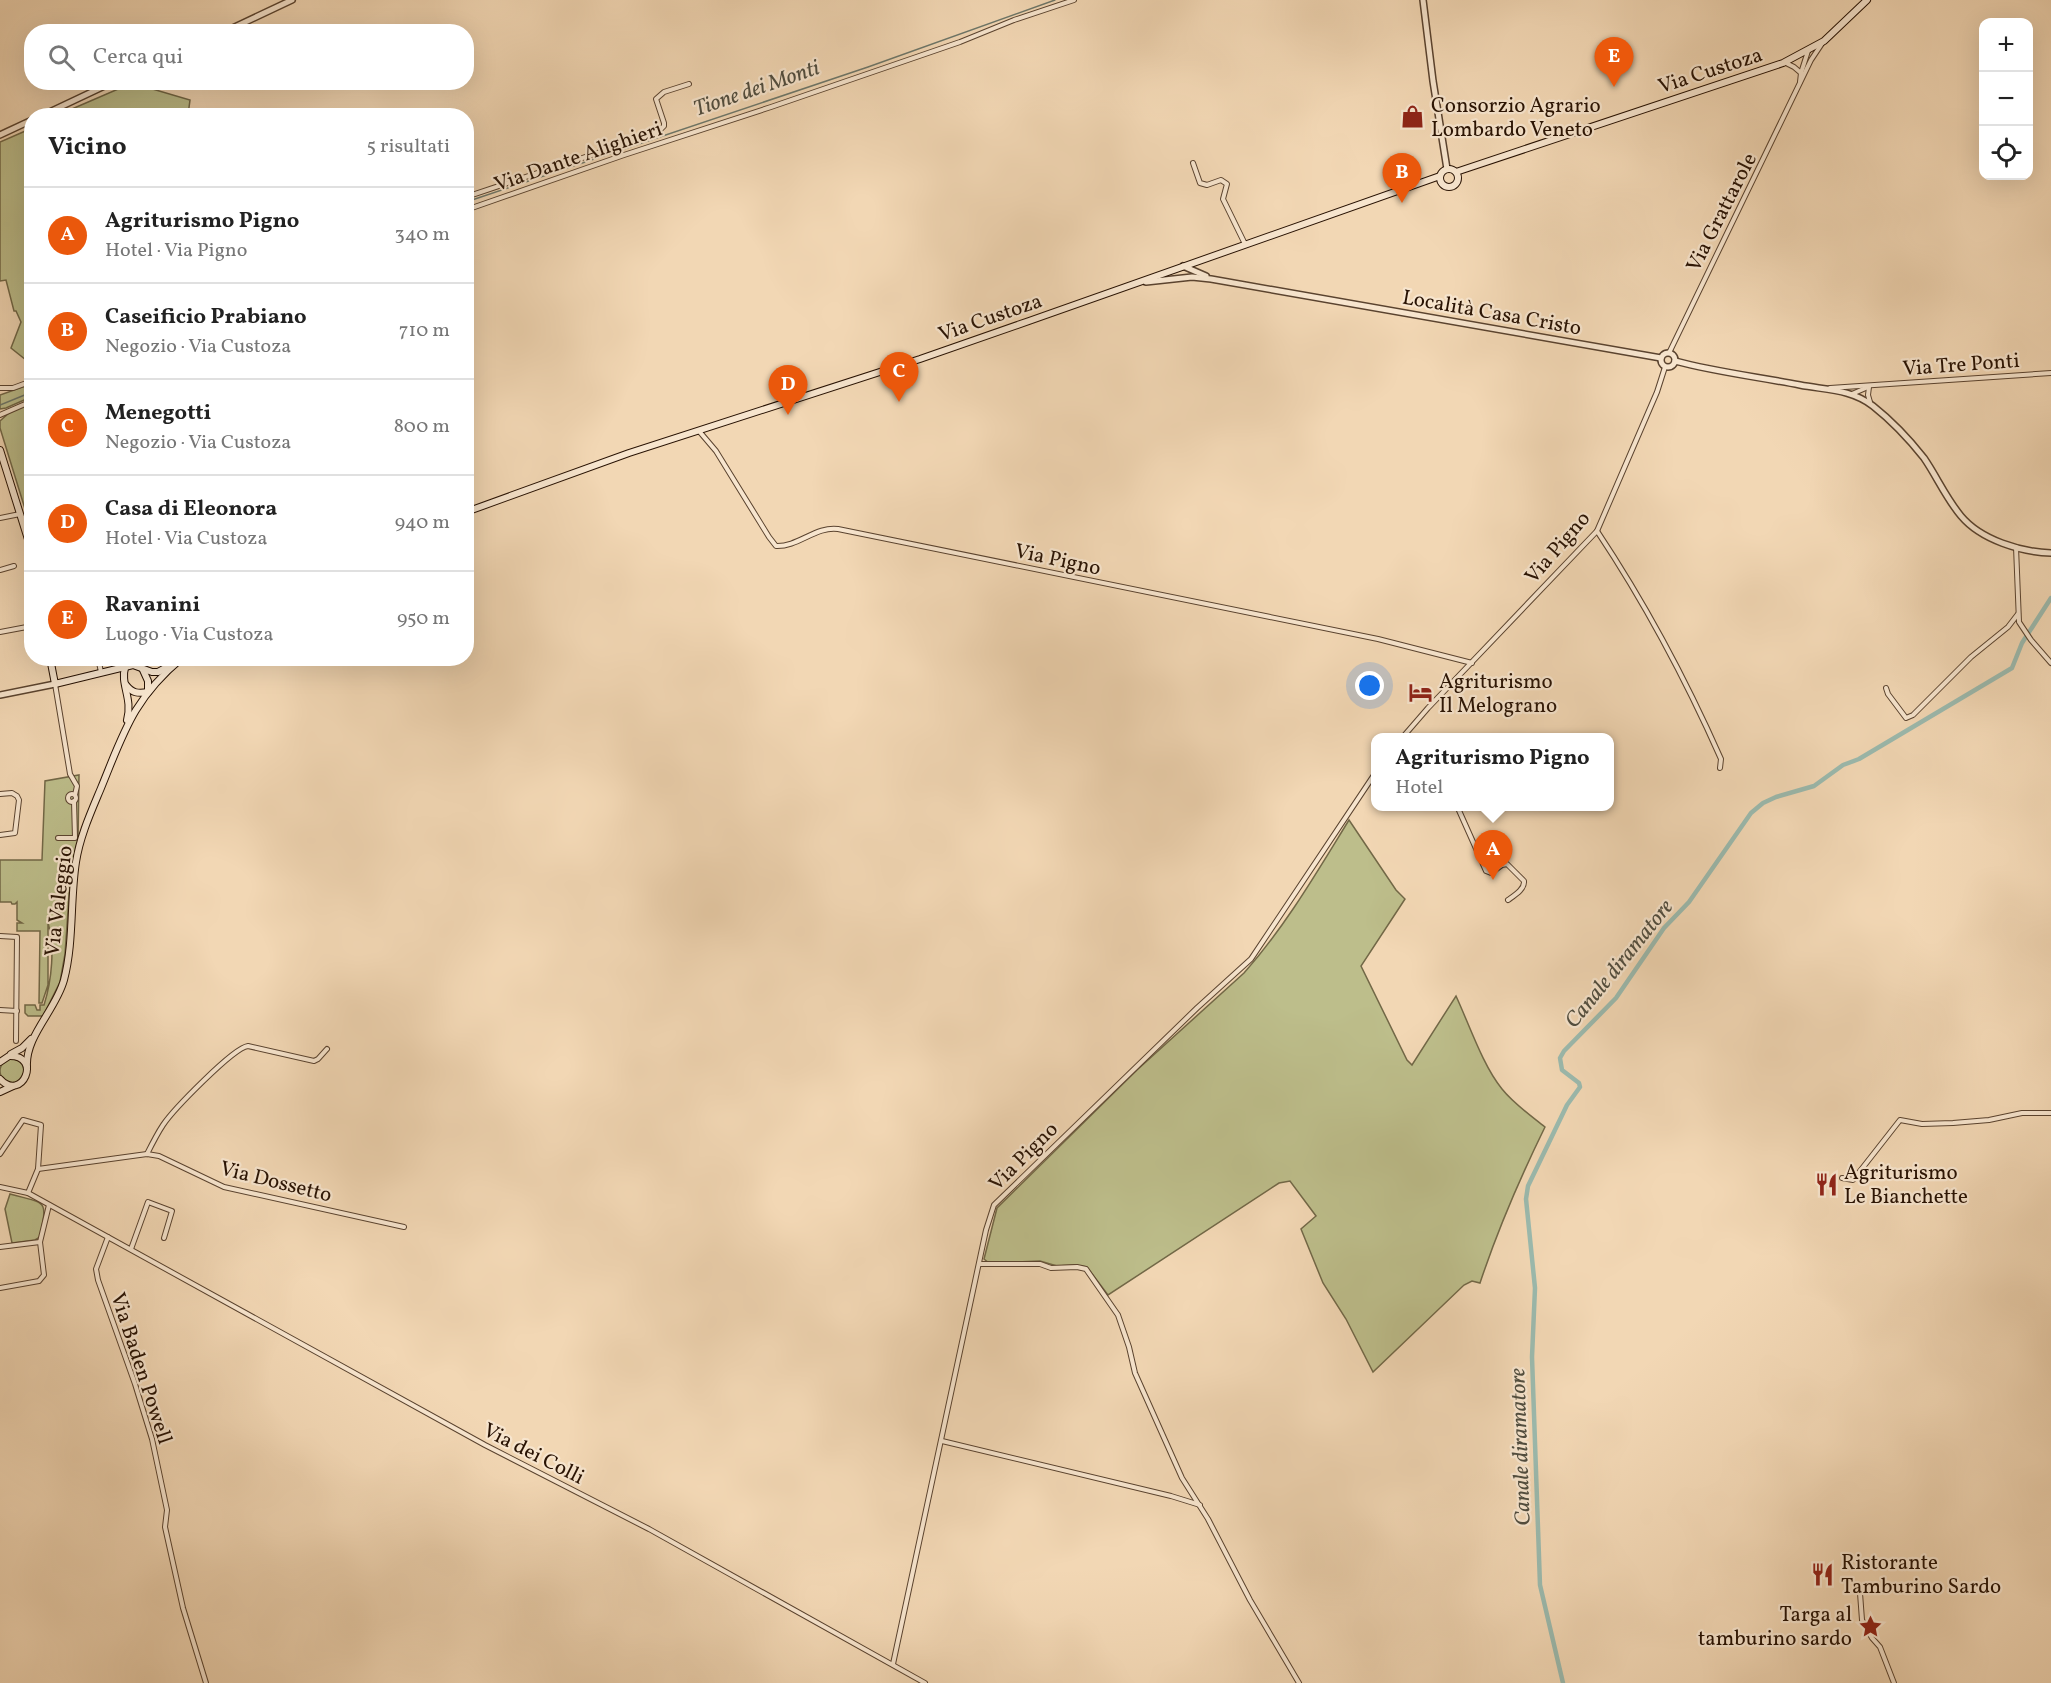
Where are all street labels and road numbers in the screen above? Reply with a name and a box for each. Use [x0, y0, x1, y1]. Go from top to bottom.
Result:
street label: Via Custoza [1655, 41, 1766, 102]
street label: Via Dante Alighieri [491, 115, 666, 200]
street label: Via Grattarole [1680, 148, 1765, 277]
street label: Località Casa Cristo [1400, 283, 1584, 344]
street label: Via Custoza [935, 287, 1046, 350]
street label: Via Tre Ponti [1902, 347, 2021, 384]
street label: Via Pigno [1519, 506, 1598, 590]
street label: Via Pigno [1012, 537, 1103, 584]
street label: Via Valeggio [38, 844, 81, 958]
street label: Via Pigno [983, 1116, 1065, 1198]
street label: Via Dossetto [217, 1155, 335, 1210]
street label: Via Baden Powell [102, 1289, 179, 1448]
street label: Via dei Colli [478, 1416, 589, 1492]

